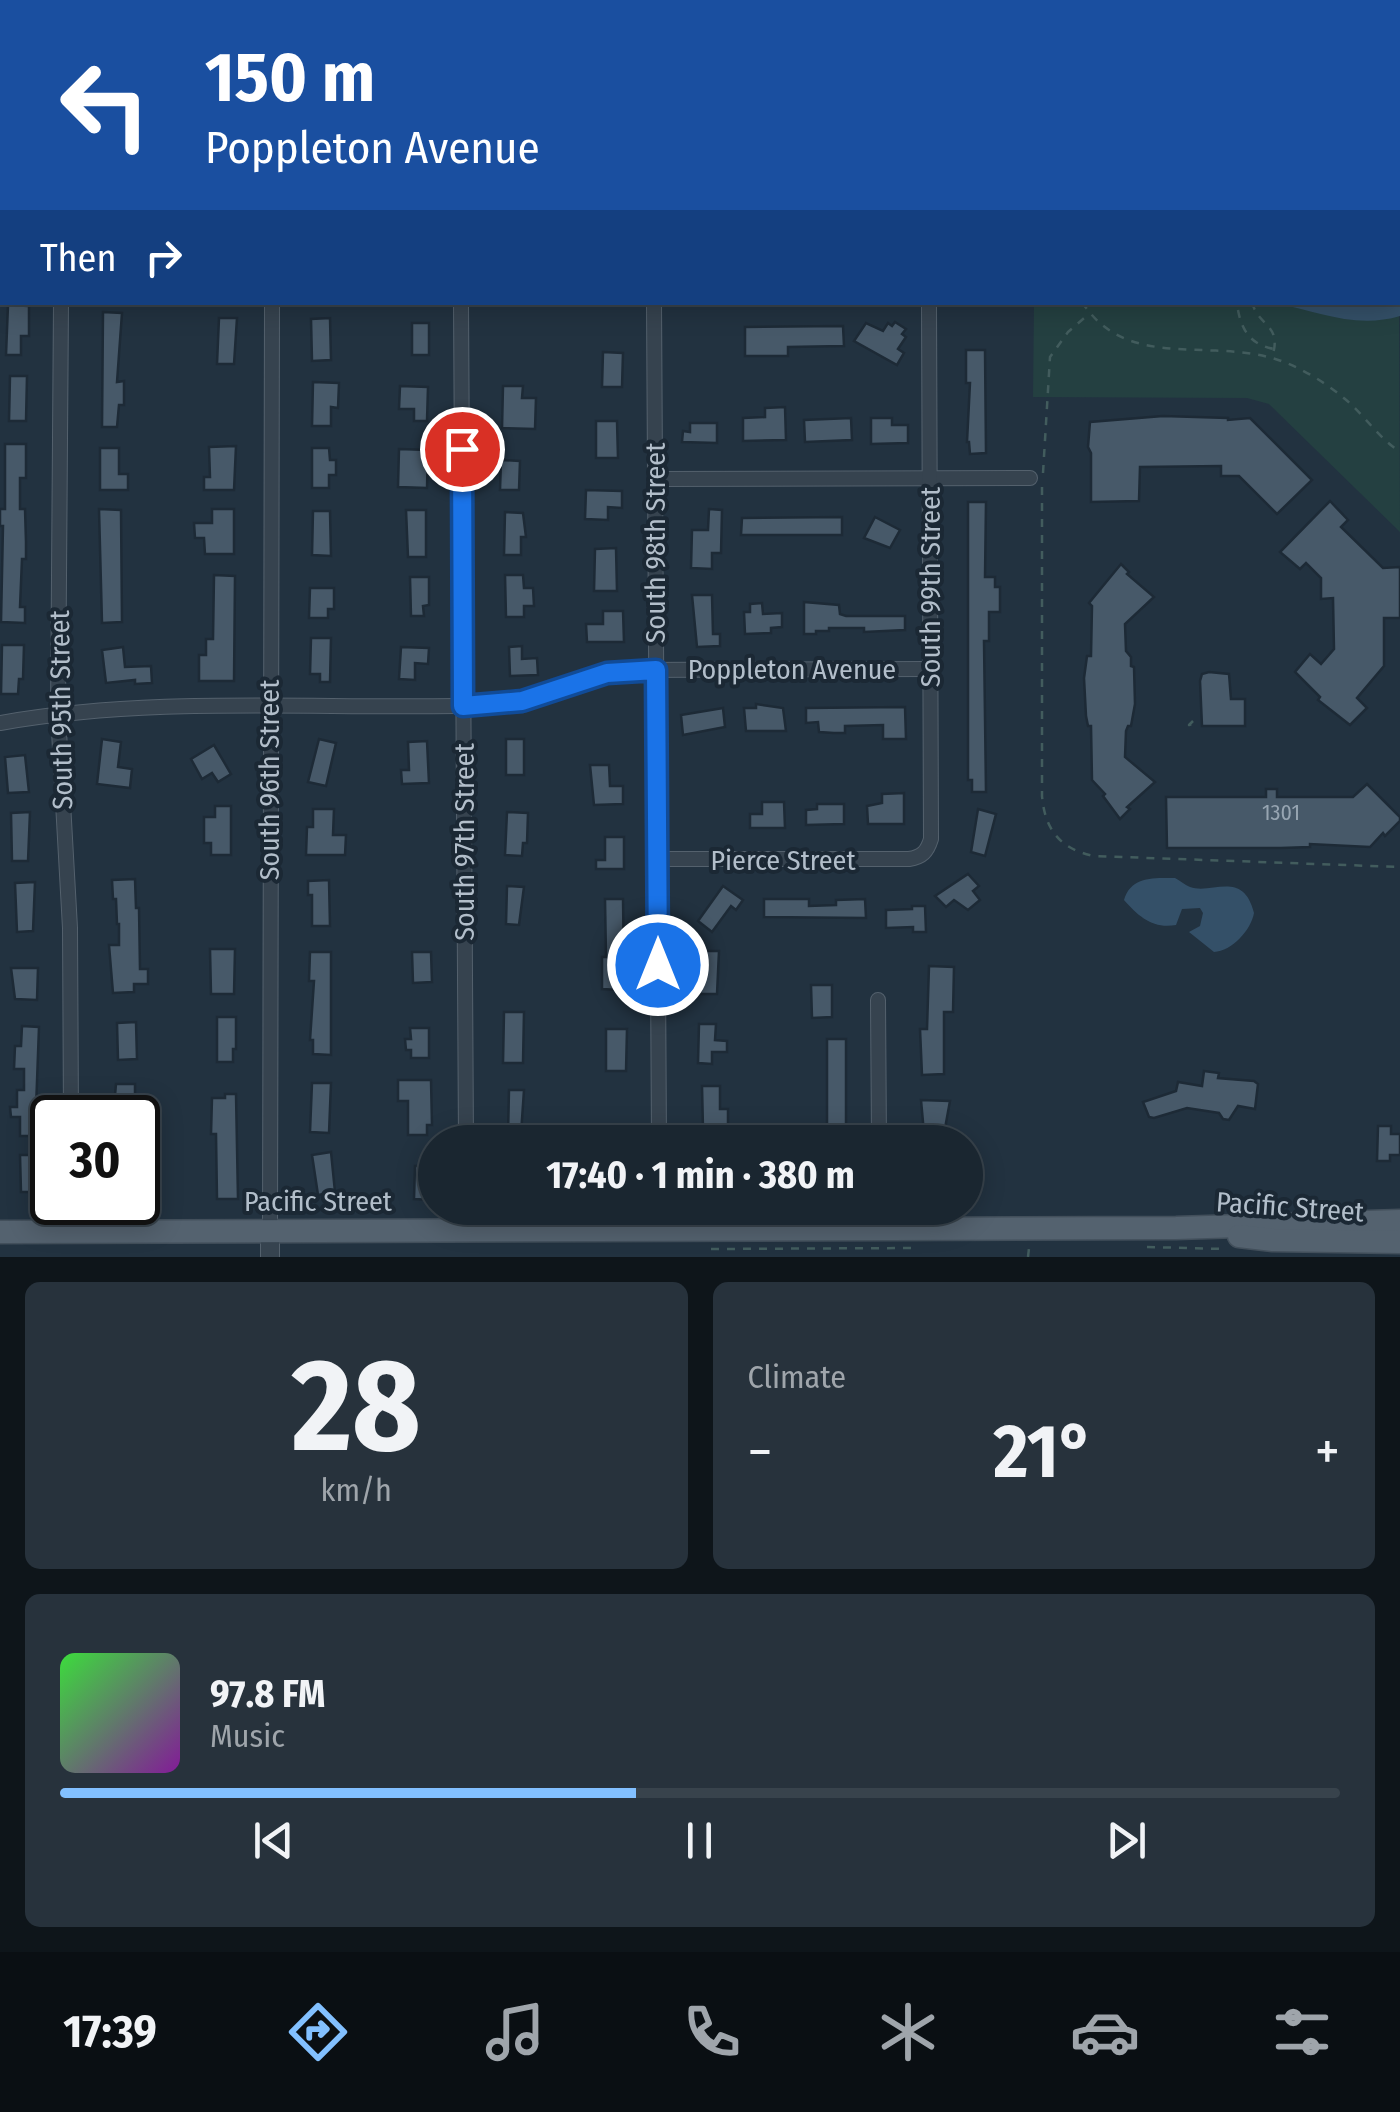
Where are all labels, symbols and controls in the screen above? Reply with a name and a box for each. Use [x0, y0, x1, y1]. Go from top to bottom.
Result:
text: 150 m [205, 36, 375, 120]
icon: left [40, 40, 170, 170]
text: Poppleton Avenue [205, 121, 540, 175]
icon: right [136, 230, 191, 285]
text: Then [40, 235, 116, 281]
pin [420, 407, 505, 492]
icon: arrive [435, 422, 490, 477]
street label: South 98th Street [639, 442, 672, 643]
street label: South 99th Street [914, 486, 947, 687]
street label: South 95th Street [43, 609, 79, 810]
street label: Poppleton Avenue [688, 653, 896, 686]
street label: South 96th Street [253, 679, 286, 880]
street label: South 97th Street [448, 742, 481, 941]
house number: 1301 [1262, 799, 1300, 826]
street label: Pierce Street [710, 844, 856, 877]
position arrow [606, 913, 710, 1017]
speed limit sign: 30 [30, 1095, 160, 1225]
text: 17:40 · 1 min · 380 m [546, 1152, 855, 1198]
street label: Pacific Street [244, 1185, 393, 1218]
street label: Pacific Street [1215, 1185, 1366, 1229]
text: 28 [292, 1328, 421, 1484]
text: Climate [748, 1358, 846, 1396]
text: 21° [994, 1407, 1094, 1497]
text: − [748, 1419, 772, 1485]
text: + [1315, 1419, 1340, 1485]
text: km/h [321, 1471, 392, 1509]
text: 97.8 FM [210, 1671, 325, 1717]
text: Music [210, 1717, 285, 1755]
icon: previous [246, 1813, 301, 1868]
icon: pause [672, 1813, 727, 1868]
icon: next [1099, 1813, 1154, 1868]
icon: directions [283, 1997, 353, 2067]
icon: music [480, 1997, 550, 2067]
icon: phone [677, 1997, 747, 2067]
icon: climate [873, 1997, 943, 2067]
icon: car [1070, 1997, 1140, 2067]
icon: filters [1267, 1997, 1337, 2067]
text: 17:39 [63, 2005, 157, 2059]

